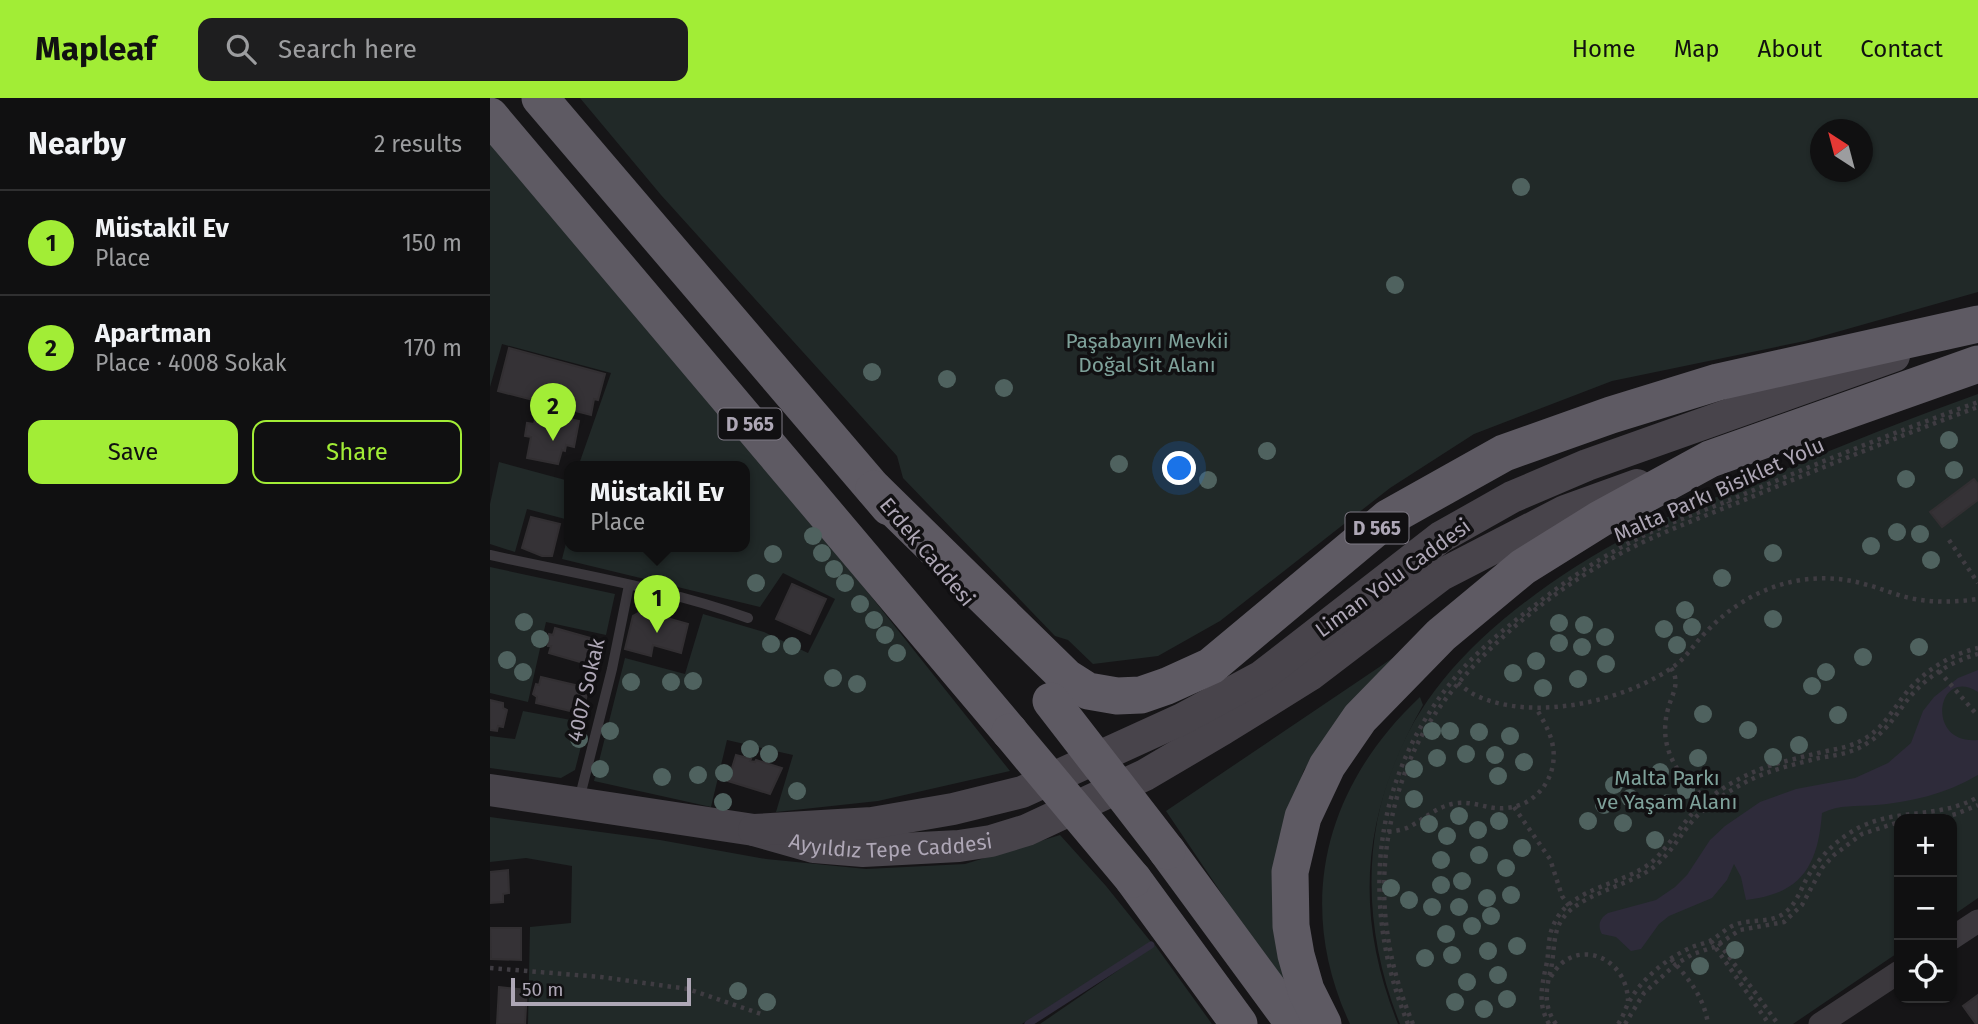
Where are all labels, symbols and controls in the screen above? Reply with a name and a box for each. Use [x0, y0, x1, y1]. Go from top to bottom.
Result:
search box [198, 18, 688, 81]
text: Mapleaf [35, 29, 156, 69]
icon: search [222, 30, 260, 68]
text: Search here [278, 34, 417, 65]
text: Home [1572, 35, 1636, 63]
text: Map [1674, 35, 1720, 63]
text: About [1758, 35, 1822, 63]
text: Contact [1860, 35, 1943, 63]
north arrow [1810, 119, 1873, 182]
text: Nearby [28, 126, 126, 162]
text: 2 results [374, 130, 462, 158]
text: Müstakil Ev [95, 213, 229, 244]
text: 1 [46, 229, 56, 257]
text: 150 m [402, 229, 462, 257]
text: Place [95, 244, 150, 272]
text: Apartman [95, 318, 212, 349]
park label: Paşabayırı Mevkii Doğal Sit Alanı [1065, 328, 1229, 378]
text: 2 [45, 334, 57, 362]
text: 170 m [403, 334, 462, 362]
text: Place · 4008 Sokak [95, 349, 286, 377]
pin: 2 [530, 383, 576, 441]
road number: D 565 [719, 408, 782, 440]
button: Save [28, 420, 238, 484]
button: Share [252, 420, 462, 484]
street label: Malta Parkı Bisiklet Yolu [1610, 432, 1828, 548]
your location [1162, 451, 1196, 485]
popup [564, 461, 750, 552]
text: Müstakil Ev [590, 477, 724, 508]
street label: Erdek Caddesi [874, 492, 980, 612]
text: Place [590, 508, 645, 536]
road number: D 565 [1346, 512, 1408, 544]
street label: Liman Yolu Caddesi [1310, 513, 1476, 643]
pin: 1 [634, 575, 680, 633]
street label: 4007 Sokak [561, 635, 611, 744]
park label: Malta Parkı ve Yaşam Alanı [1597, 765, 1737, 815]
map controls [1894, 814, 1957, 1003]
button: + [1894, 814, 1957, 877]
street label: Ayyıldız Tepe Caddesi [786, 828, 994, 864]
button: − [1894, 877, 1957, 940]
button: locate [1894, 940, 1957, 1003]
scale bar [511, 975, 691, 1007]
text: 50 m [522, 978, 563, 1001]

